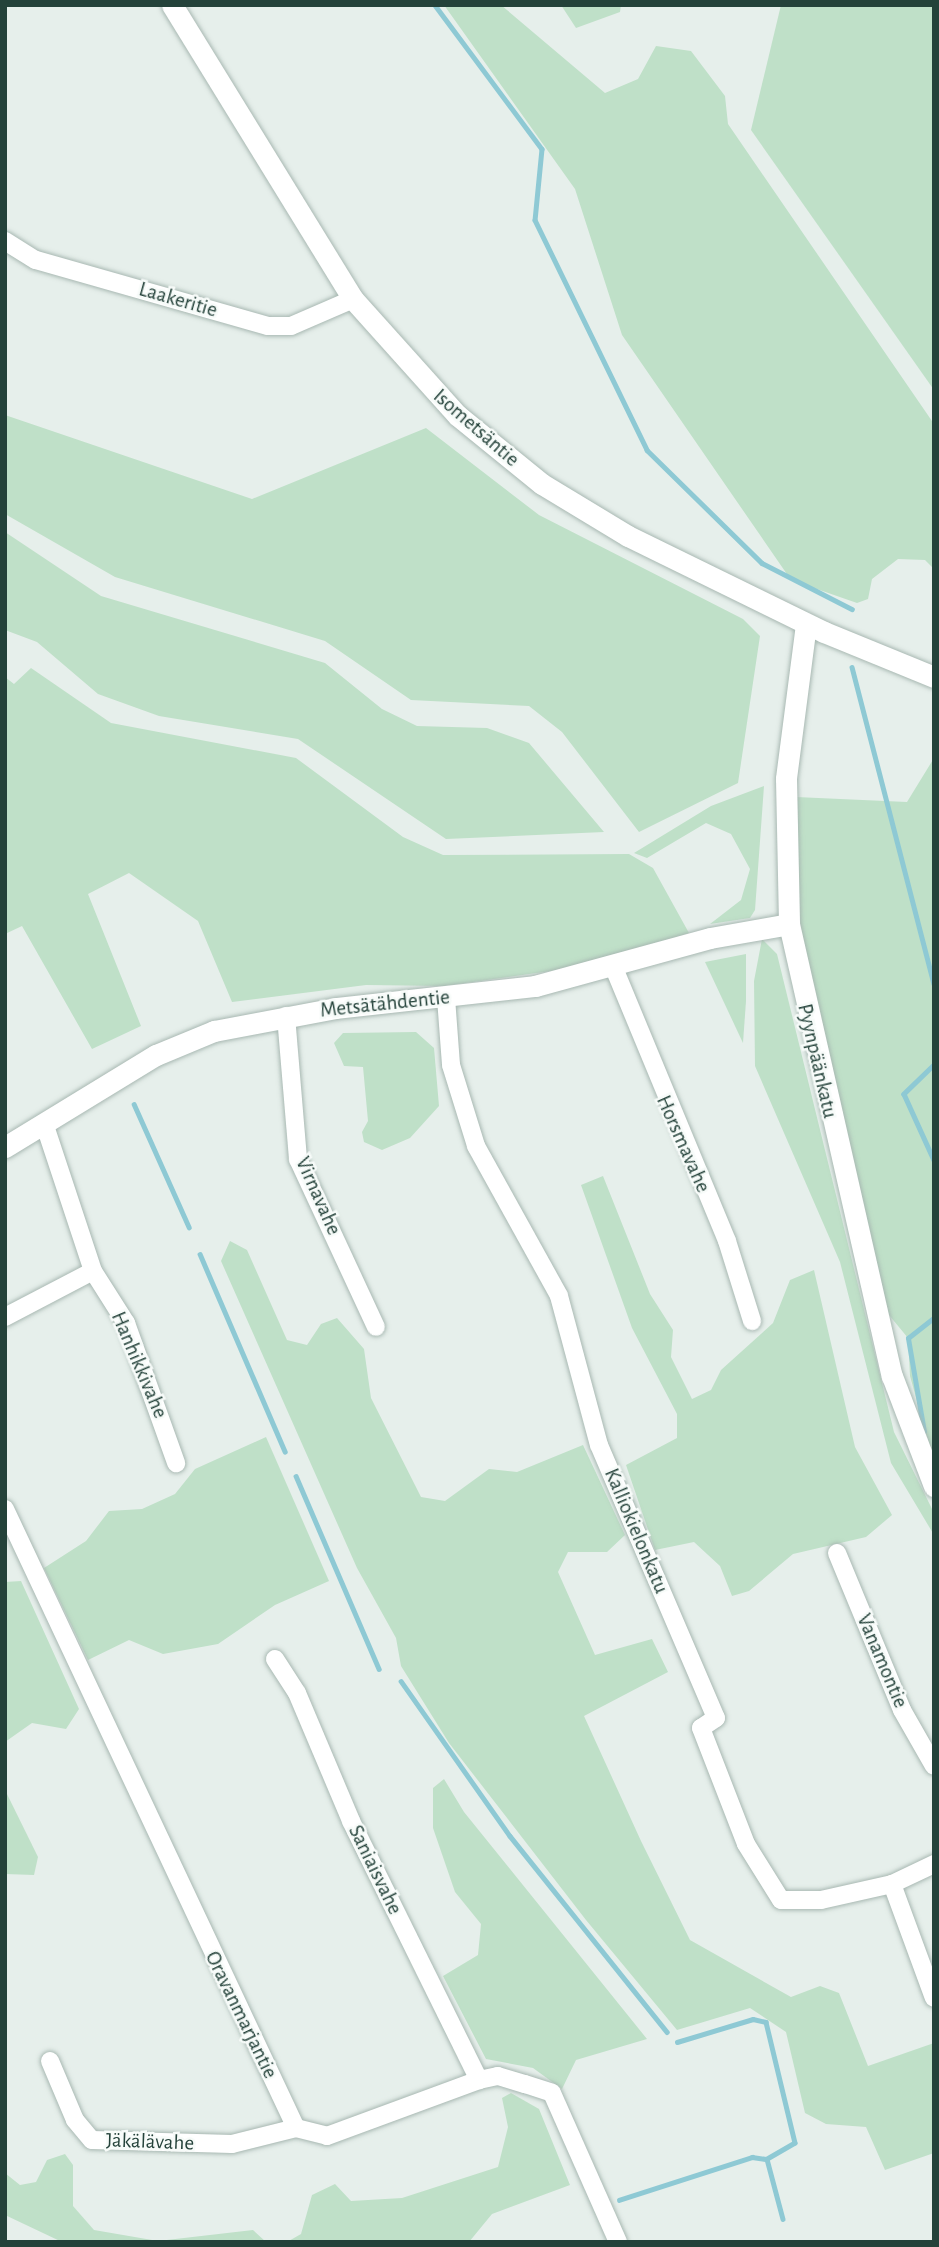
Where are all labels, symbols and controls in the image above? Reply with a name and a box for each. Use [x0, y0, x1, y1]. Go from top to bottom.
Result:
street label: Laakeritie [136, 277, 220, 323]
street label: Isometsäntie [428, 384, 524, 472]
street label: Metsätähdentie [319, 985, 451, 1023]
street label: Pyynpäänkatu [792, 1001, 842, 1121]
street label: Horsmavahe [650, 1092, 716, 1196]
street label: Virnavahe [290, 1153, 346, 1239]
street label: Hanhikkivahe [105, 1308, 173, 1422]
street label: Kalliokielonkatu [598, 1465, 674, 1597]
street label: Vanamontie [851, 1610, 913, 1712]
street label: Saniaisvahe [343, 1821, 407, 1919]
street label: Oravanmarjantie [199, 1947, 283, 2083]
street label: Jäkälävahe [106, 2128, 194, 2156]

